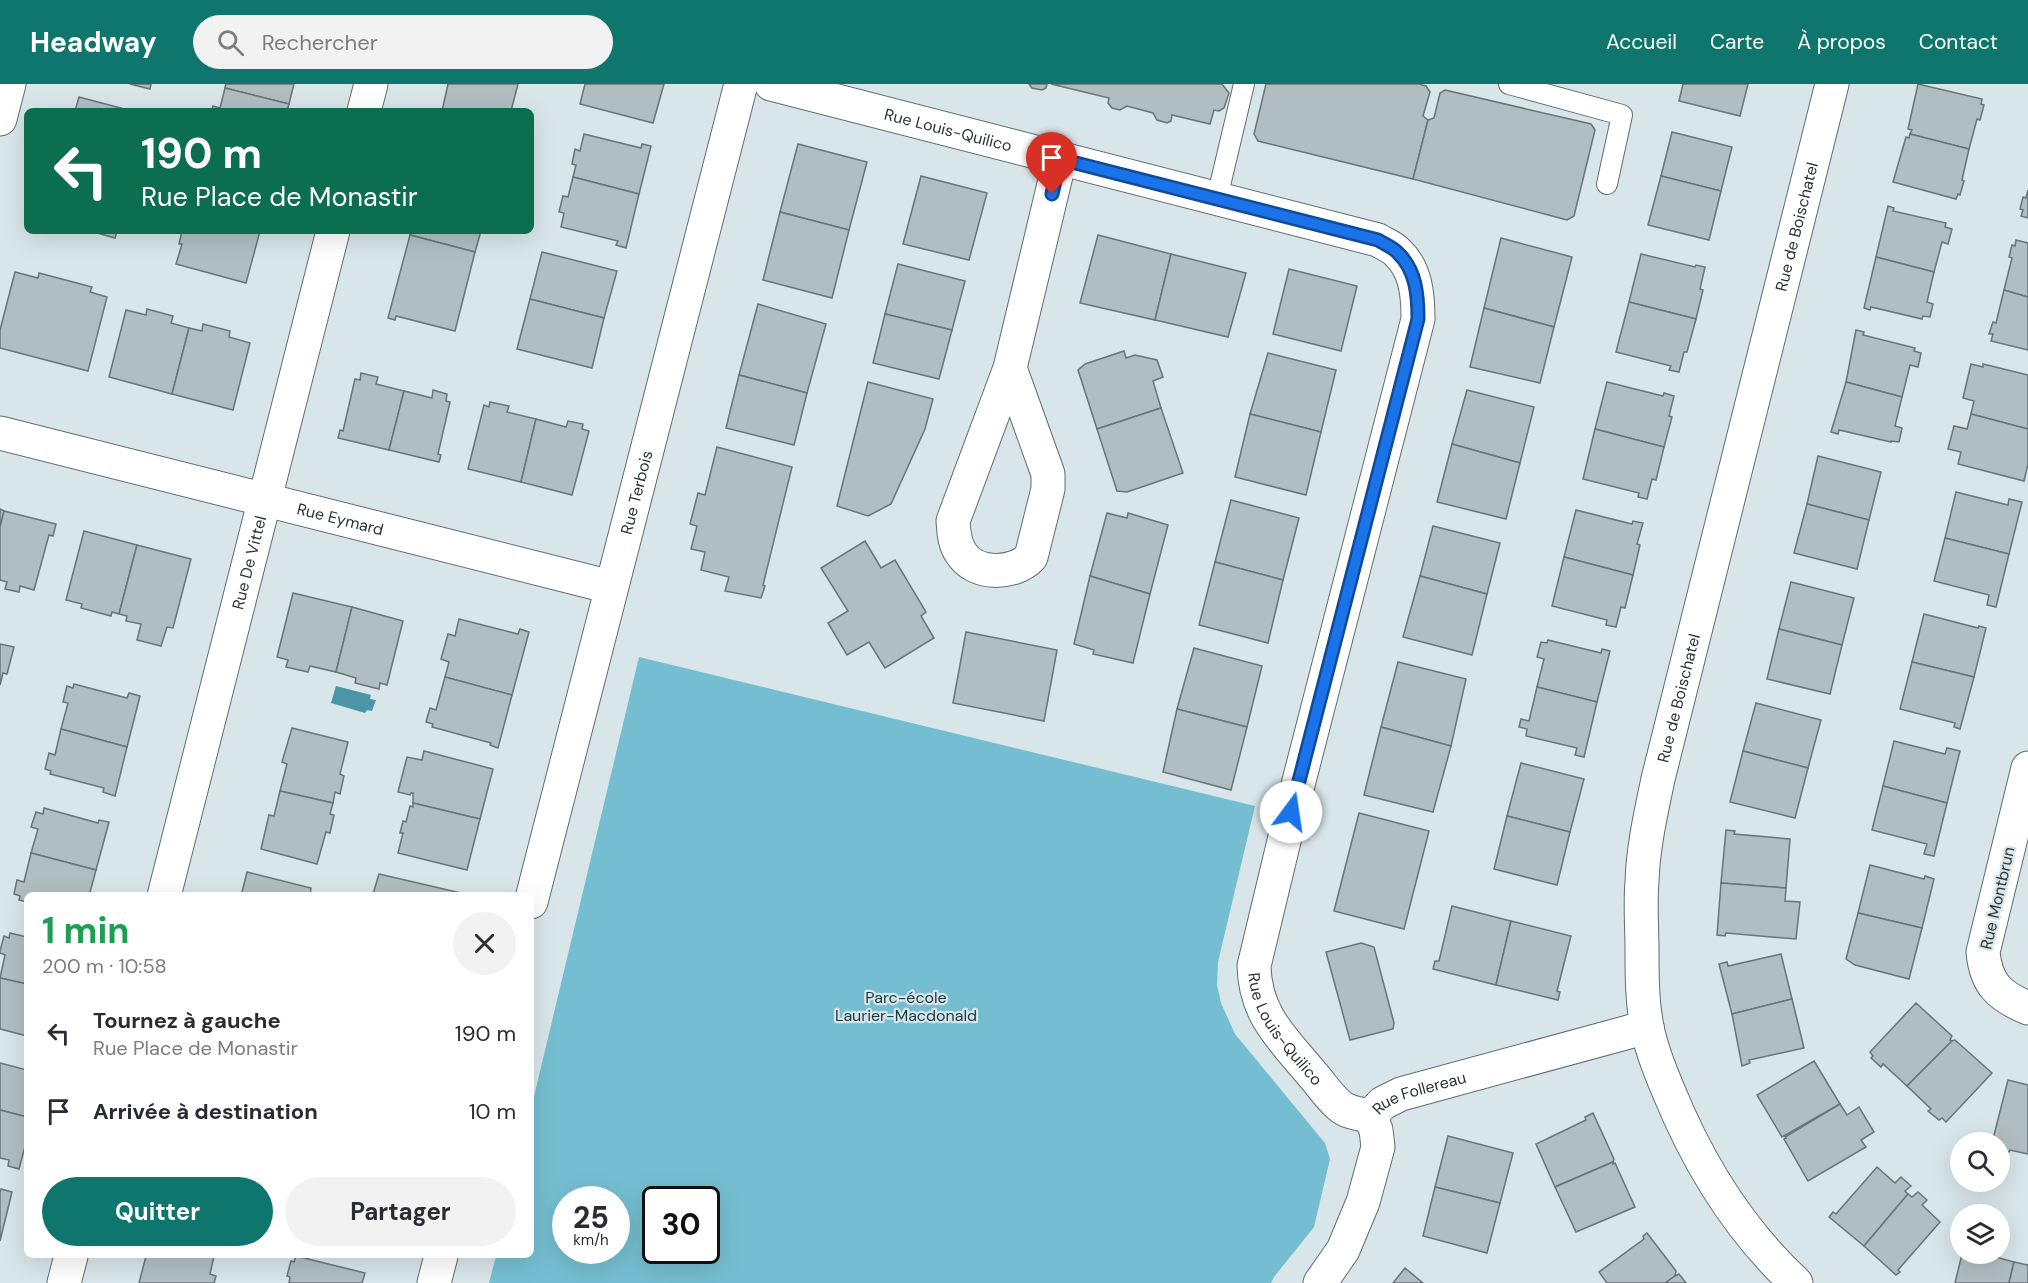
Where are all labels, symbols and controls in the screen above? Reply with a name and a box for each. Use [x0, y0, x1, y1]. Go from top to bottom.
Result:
search box [193, 15, 613, 69]
text: Headway [30, 24, 157, 61]
icon: search [214, 26, 247, 59]
text: Rechercher [262, 28, 378, 57]
text: Accueil [1606, 28, 1677, 56]
text: Carte [1710, 28, 1764, 56]
text: À propos [1797, 28, 1886, 56]
text: Contact [1919, 28, 1998, 56]
street label: Rue Louis-Quilico [882, 104, 1014, 156]
text: 190 m [141, 126, 262, 181]
icon: left [42, 132, 120, 210]
pin [1026, 132, 1077, 194]
icon: arrive [1035, 141, 1068, 174]
street label: Rue de Boischatel [1771, 160, 1823, 293]
text: Rue Place de Monastir [141, 179, 418, 214]
street label: Rue Terbois [616, 448, 658, 537]
street label: Rue Eymard [295, 498, 386, 540]
street label: Rue De Vittel [227, 514, 271, 612]
street label: Rue de Boischatel [1653, 632, 1705, 765]
position arrow [1259, 780, 1323, 844]
street label: Rue Montbrun [1975, 845, 2019, 951]
text: 1 min [42, 907, 130, 954]
button: close [453, 912, 516, 975]
text: 200 m · 10:58 [42, 953, 167, 979]
street label: Rue Louis-Quilico [1243, 971, 1327, 1090]
park label: Parc-école Laurier-Macdonald [835, 987, 977, 1026]
text: Tournez à gauche [93, 1006, 281, 1035]
icon: left [42, 1017, 75, 1050]
text: 190 m [455, 1019, 516, 1048]
text: Rue Place de Monastir [93, 1035, 298, 1061]
street label: Rue Follereau [1368, 1067, 1468, 1119]
icon: arrive [42, 1095, 75, 1128]
text: Arrivée à destination [93, 1097, 318, 1126]
text: 10 m [469, 1097, 516, 1126]
map controls [1950, 1132, 2010, 1264]
button: search [1950, 1132, 2010, 1192]
button: Quitter [42, 1177, 273, 1246]
button: Partager [285, 1177, 516, 1246]
speed limit sign: 30 [642, 1186, 720, 1264]
text: 25 [573, 1198, 609, 1237]
button: layers [1950, 1204, 2010, 1264]
text: km/h [573, 1230, 609, 1250]

